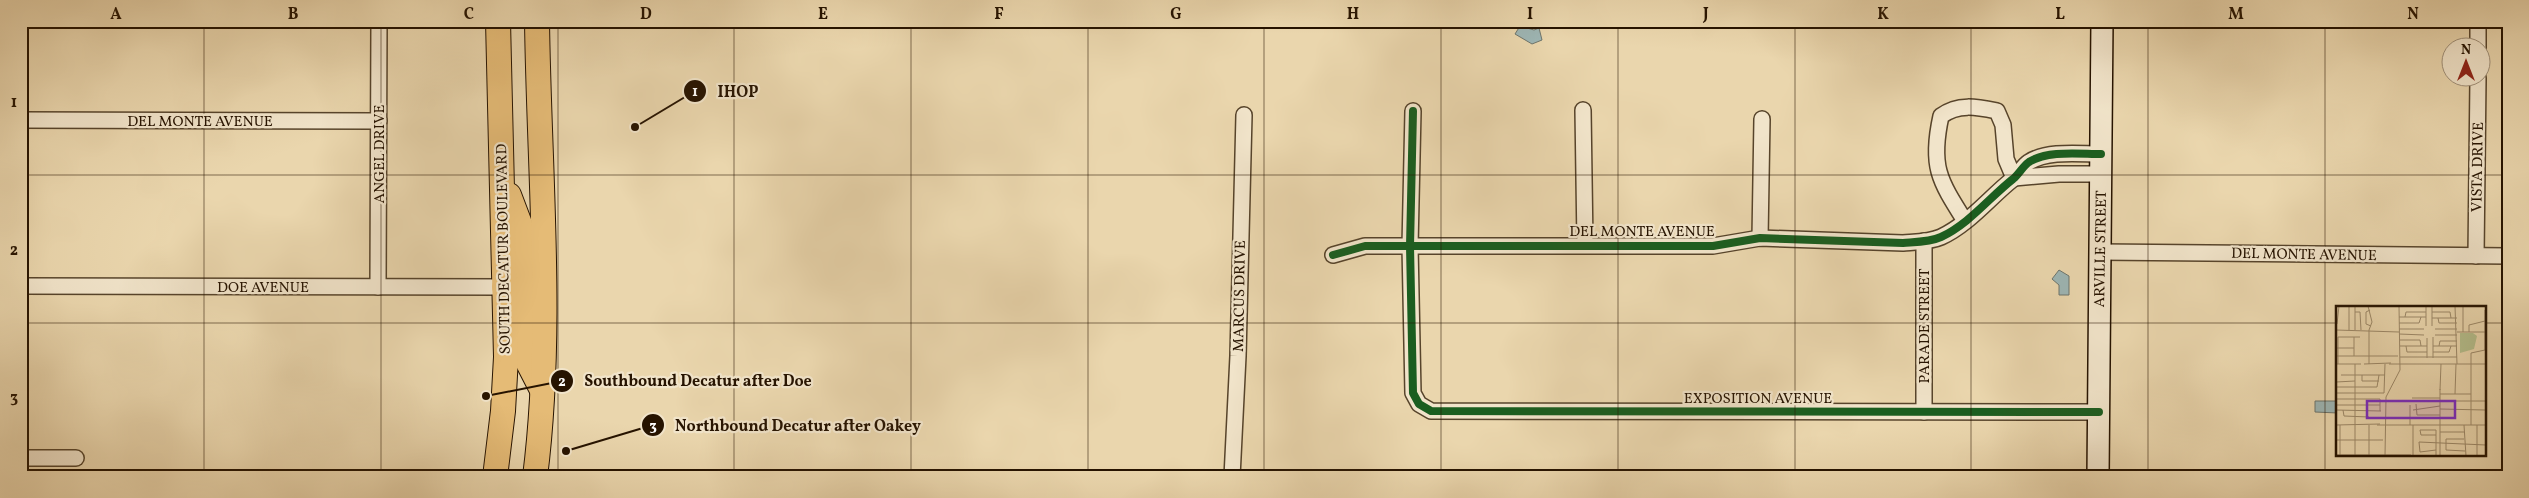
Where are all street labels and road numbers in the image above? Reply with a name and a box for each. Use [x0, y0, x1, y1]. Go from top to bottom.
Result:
street label: ANGEL DRIVE [370, 105, 391, 203]
street label: DEL MONTE AVENUE [127, 112, 273, 133]
street label: VISTA DRIVE [2467, 122, 2490, 212]
street label: SOUTH DECATUR BOULEVARD [492, 143, 517, 355]
street label: ARVILLE STREET [2090, 190, 2113, 308]
street label: DEL MONTE AVENUE [1569, 222, 1715, 243]
street label: MARCUS DRIVE [1229, 240, 1252, 352]
street label: DEL MONTE AVENUE [2231, 244, 2377, 267]
street label: PARADE STREET [1915, 268, 1936, 384]
street label: DOE AVENUE [217, 278, 309, 299]
street label: EXPOSITION AVENUE [1684, 389, 1832, 410]

